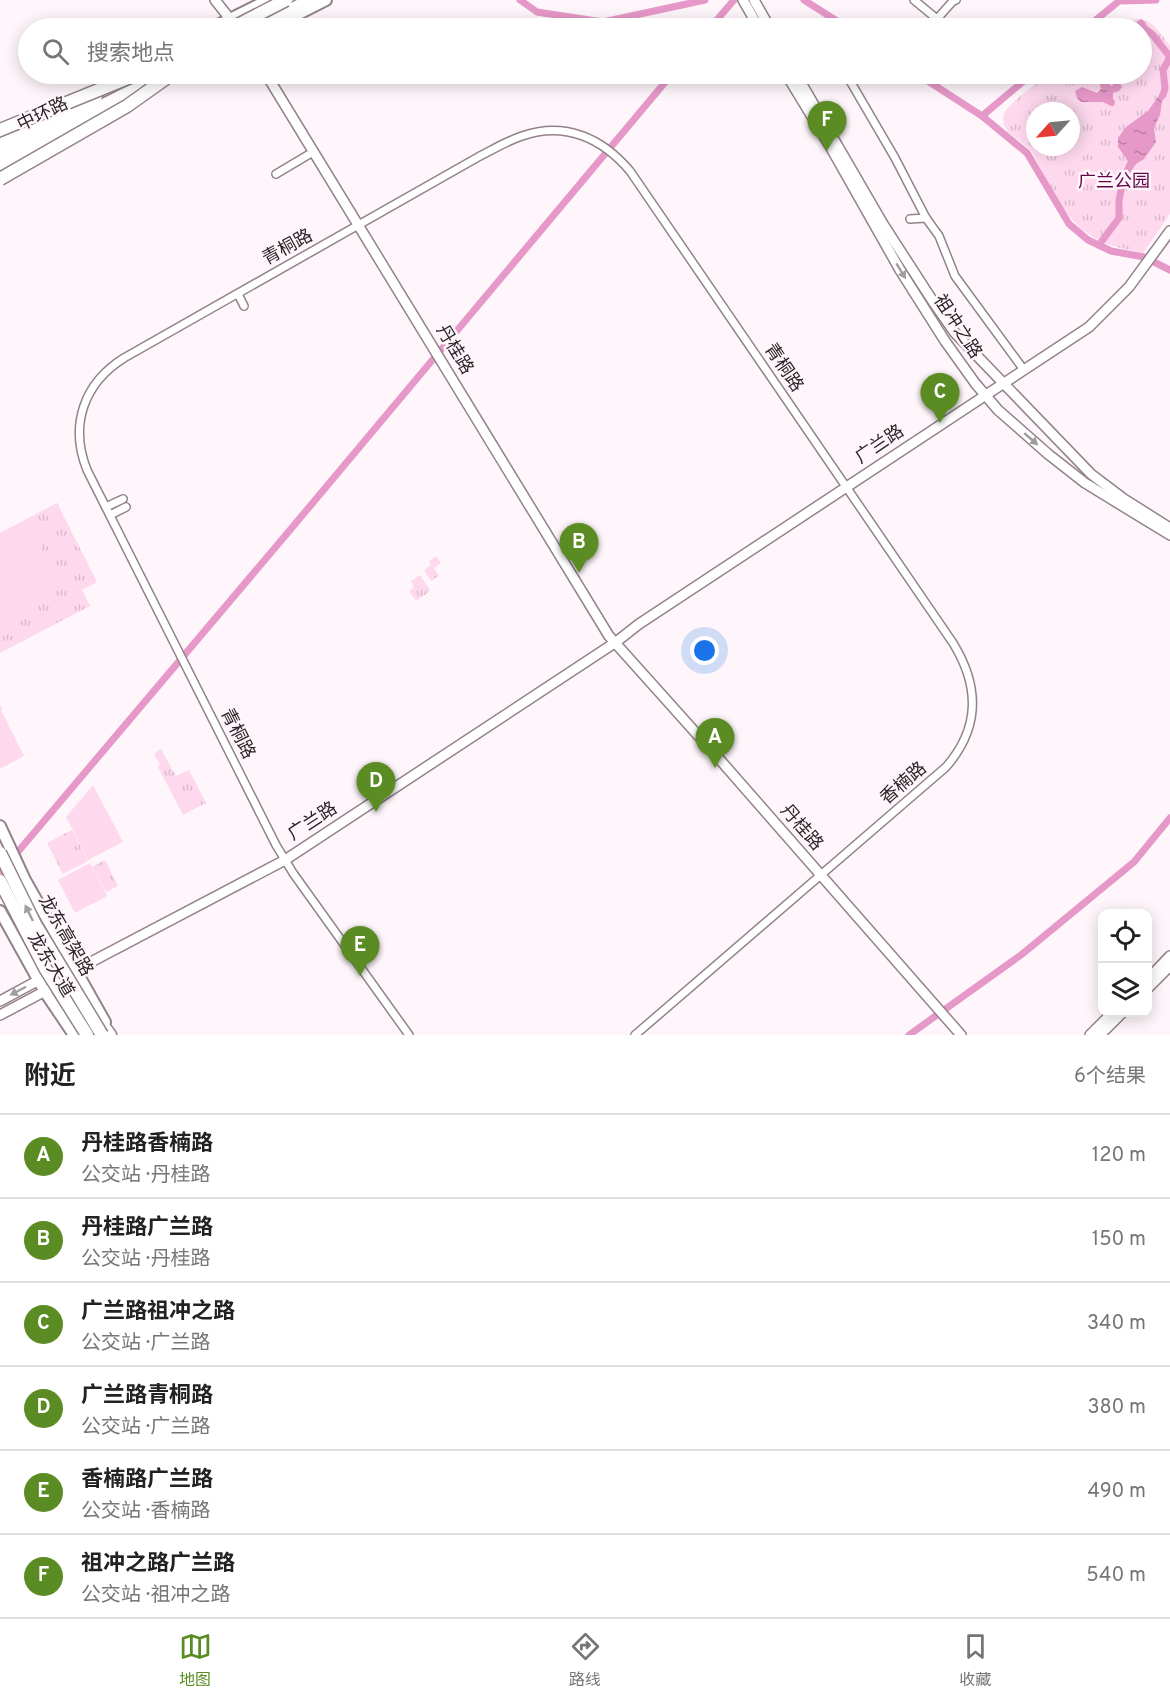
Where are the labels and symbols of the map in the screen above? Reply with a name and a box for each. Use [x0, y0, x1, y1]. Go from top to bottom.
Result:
street label: 中环路 [14, 93, 72, 137]
pin: F [808, 102, 846, 151]
north arrow [1026, 102, 1080, 156]
park label: 广兰公园 [1078, 171, 1150, 194]
street label: 青桐路 [259, 225, 317, 271]
one-way arrow [896, 263, 907, 279]
street label: 祖冲之路 [928, 291, 986, 363]
street label: 丹桂路 [430, 321, 478, 379]
street label: 青桐路 [758, 339, 808, 397]
pin: C [920, 374, 960, 423]
street label: 广兰路 [851, 420, 909, 470]
one-way arrow [1023, 432, 1038, 445]
pin: B [560, 524, 598, 573]
your location [690, 636, 719, 665]
street label: 青桐路 [214, 705, 260, 763]
pin: A [696, 718, 734, 768]
street label: 香楠路 [876, 758, 932, 810]
pin: D [356, 762, 395, 812]
street label: 广兰路 [284, 798, 342, 846]
street label: 丹桂路 [775, 800, 827, 856]
street label: 龙东高架路 [33, 891, 97, 981]
one-way arrow [25, 904, 34, 921]
pin: E [340, 926, 380, 976]
street label: 龙东大道 [22, 928, 78, 1002]
one-way arrow [9, 987, 26, 996]

